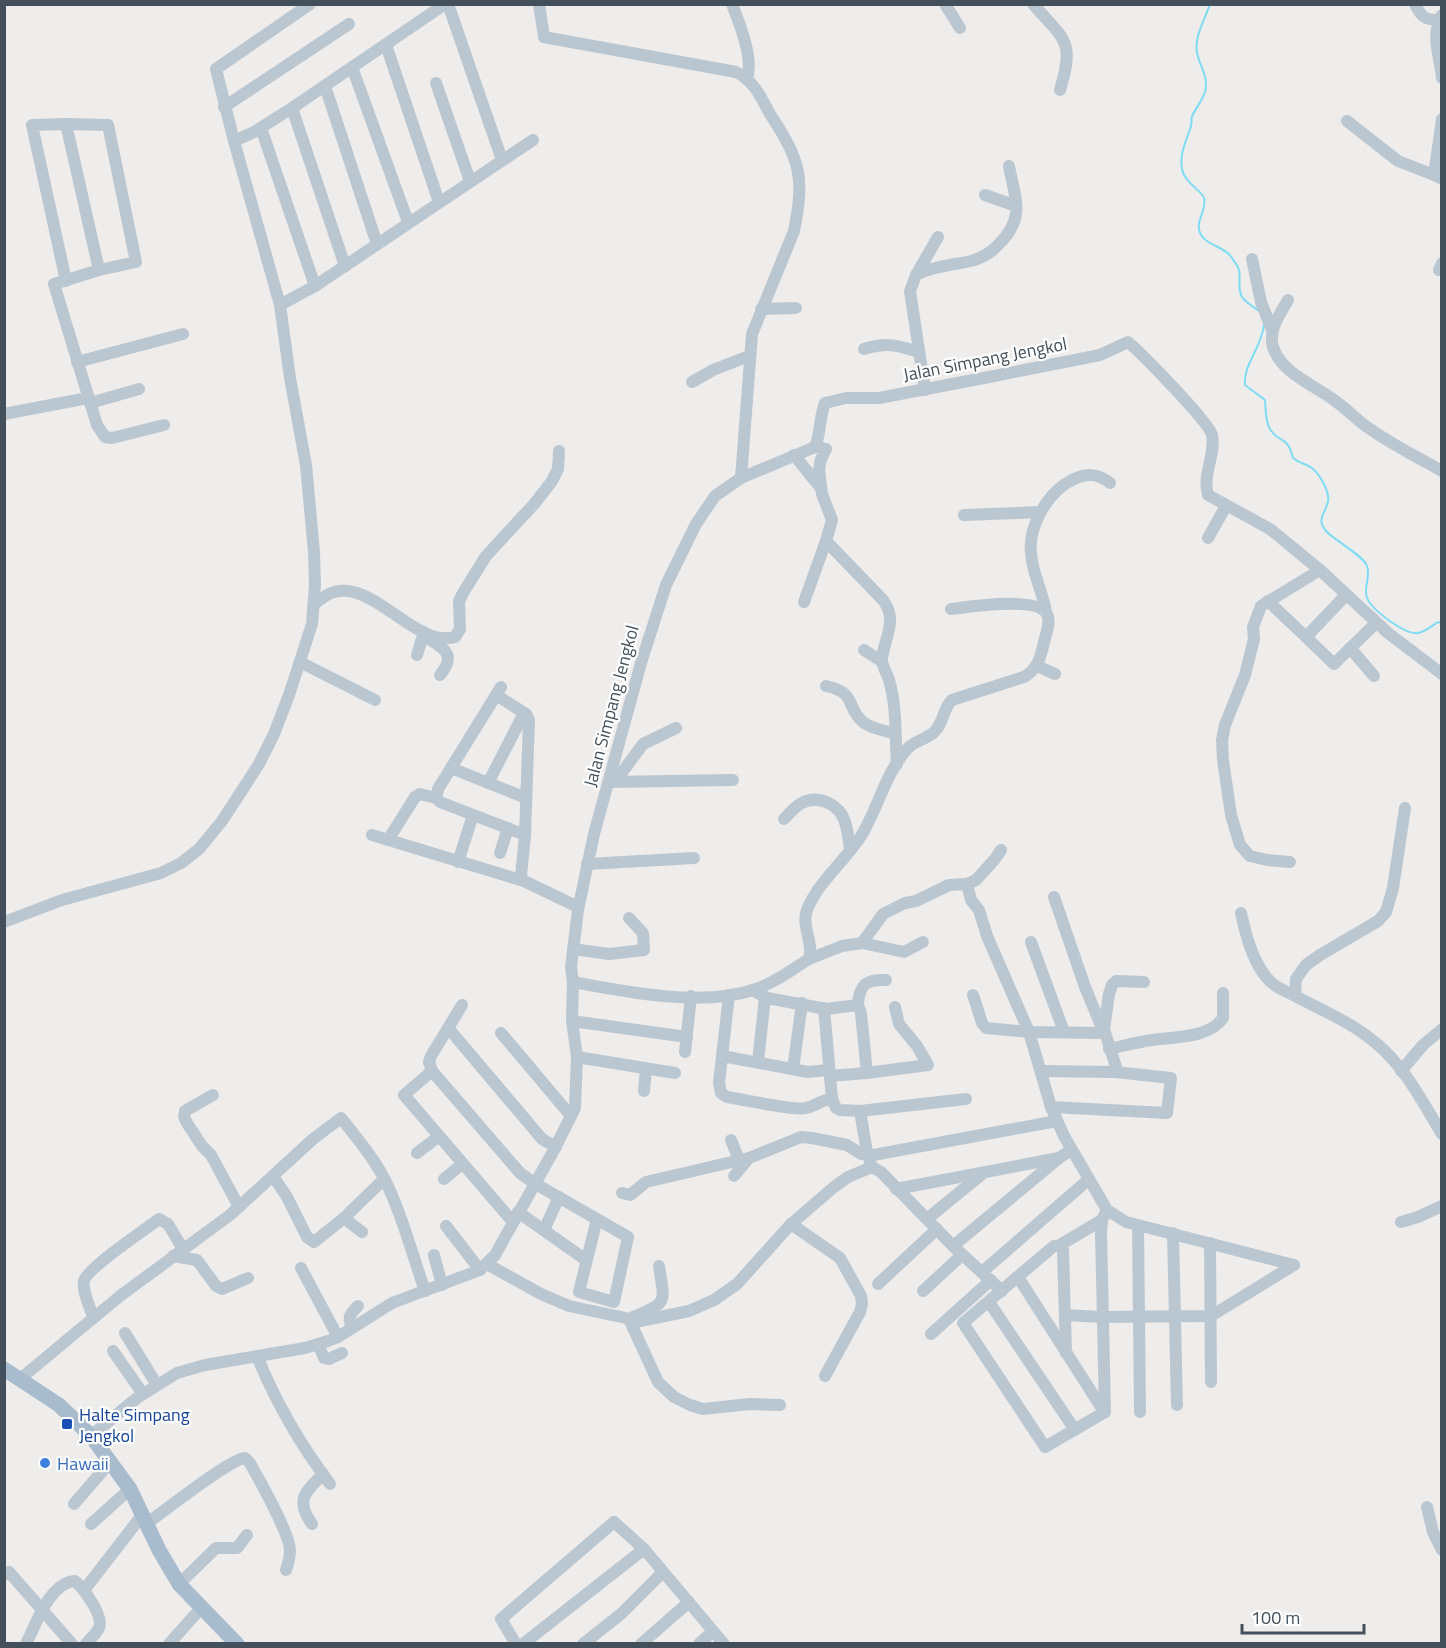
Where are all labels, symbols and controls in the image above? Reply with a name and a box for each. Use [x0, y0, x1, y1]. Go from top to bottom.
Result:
street label: Jalan Simpang Jengkol [901, 330, 1069, 388]
street label: Jalan Simpang Jengkol [576, 622, 646, 790]
place label: Halte Simpang Jengkol [79, 1401, 190, 1449]
marker: Halte Simpang Jengkol [60, 1417, 74, 1431]
place label: Hawaii [57, 1450, 109, 1477]
marker: Hawaii [38, 1456, 52, 1470]
scale bar [1242, 1597, 1364, 1635]
text: 100 m [1251, 1604, 1300, 1631]

